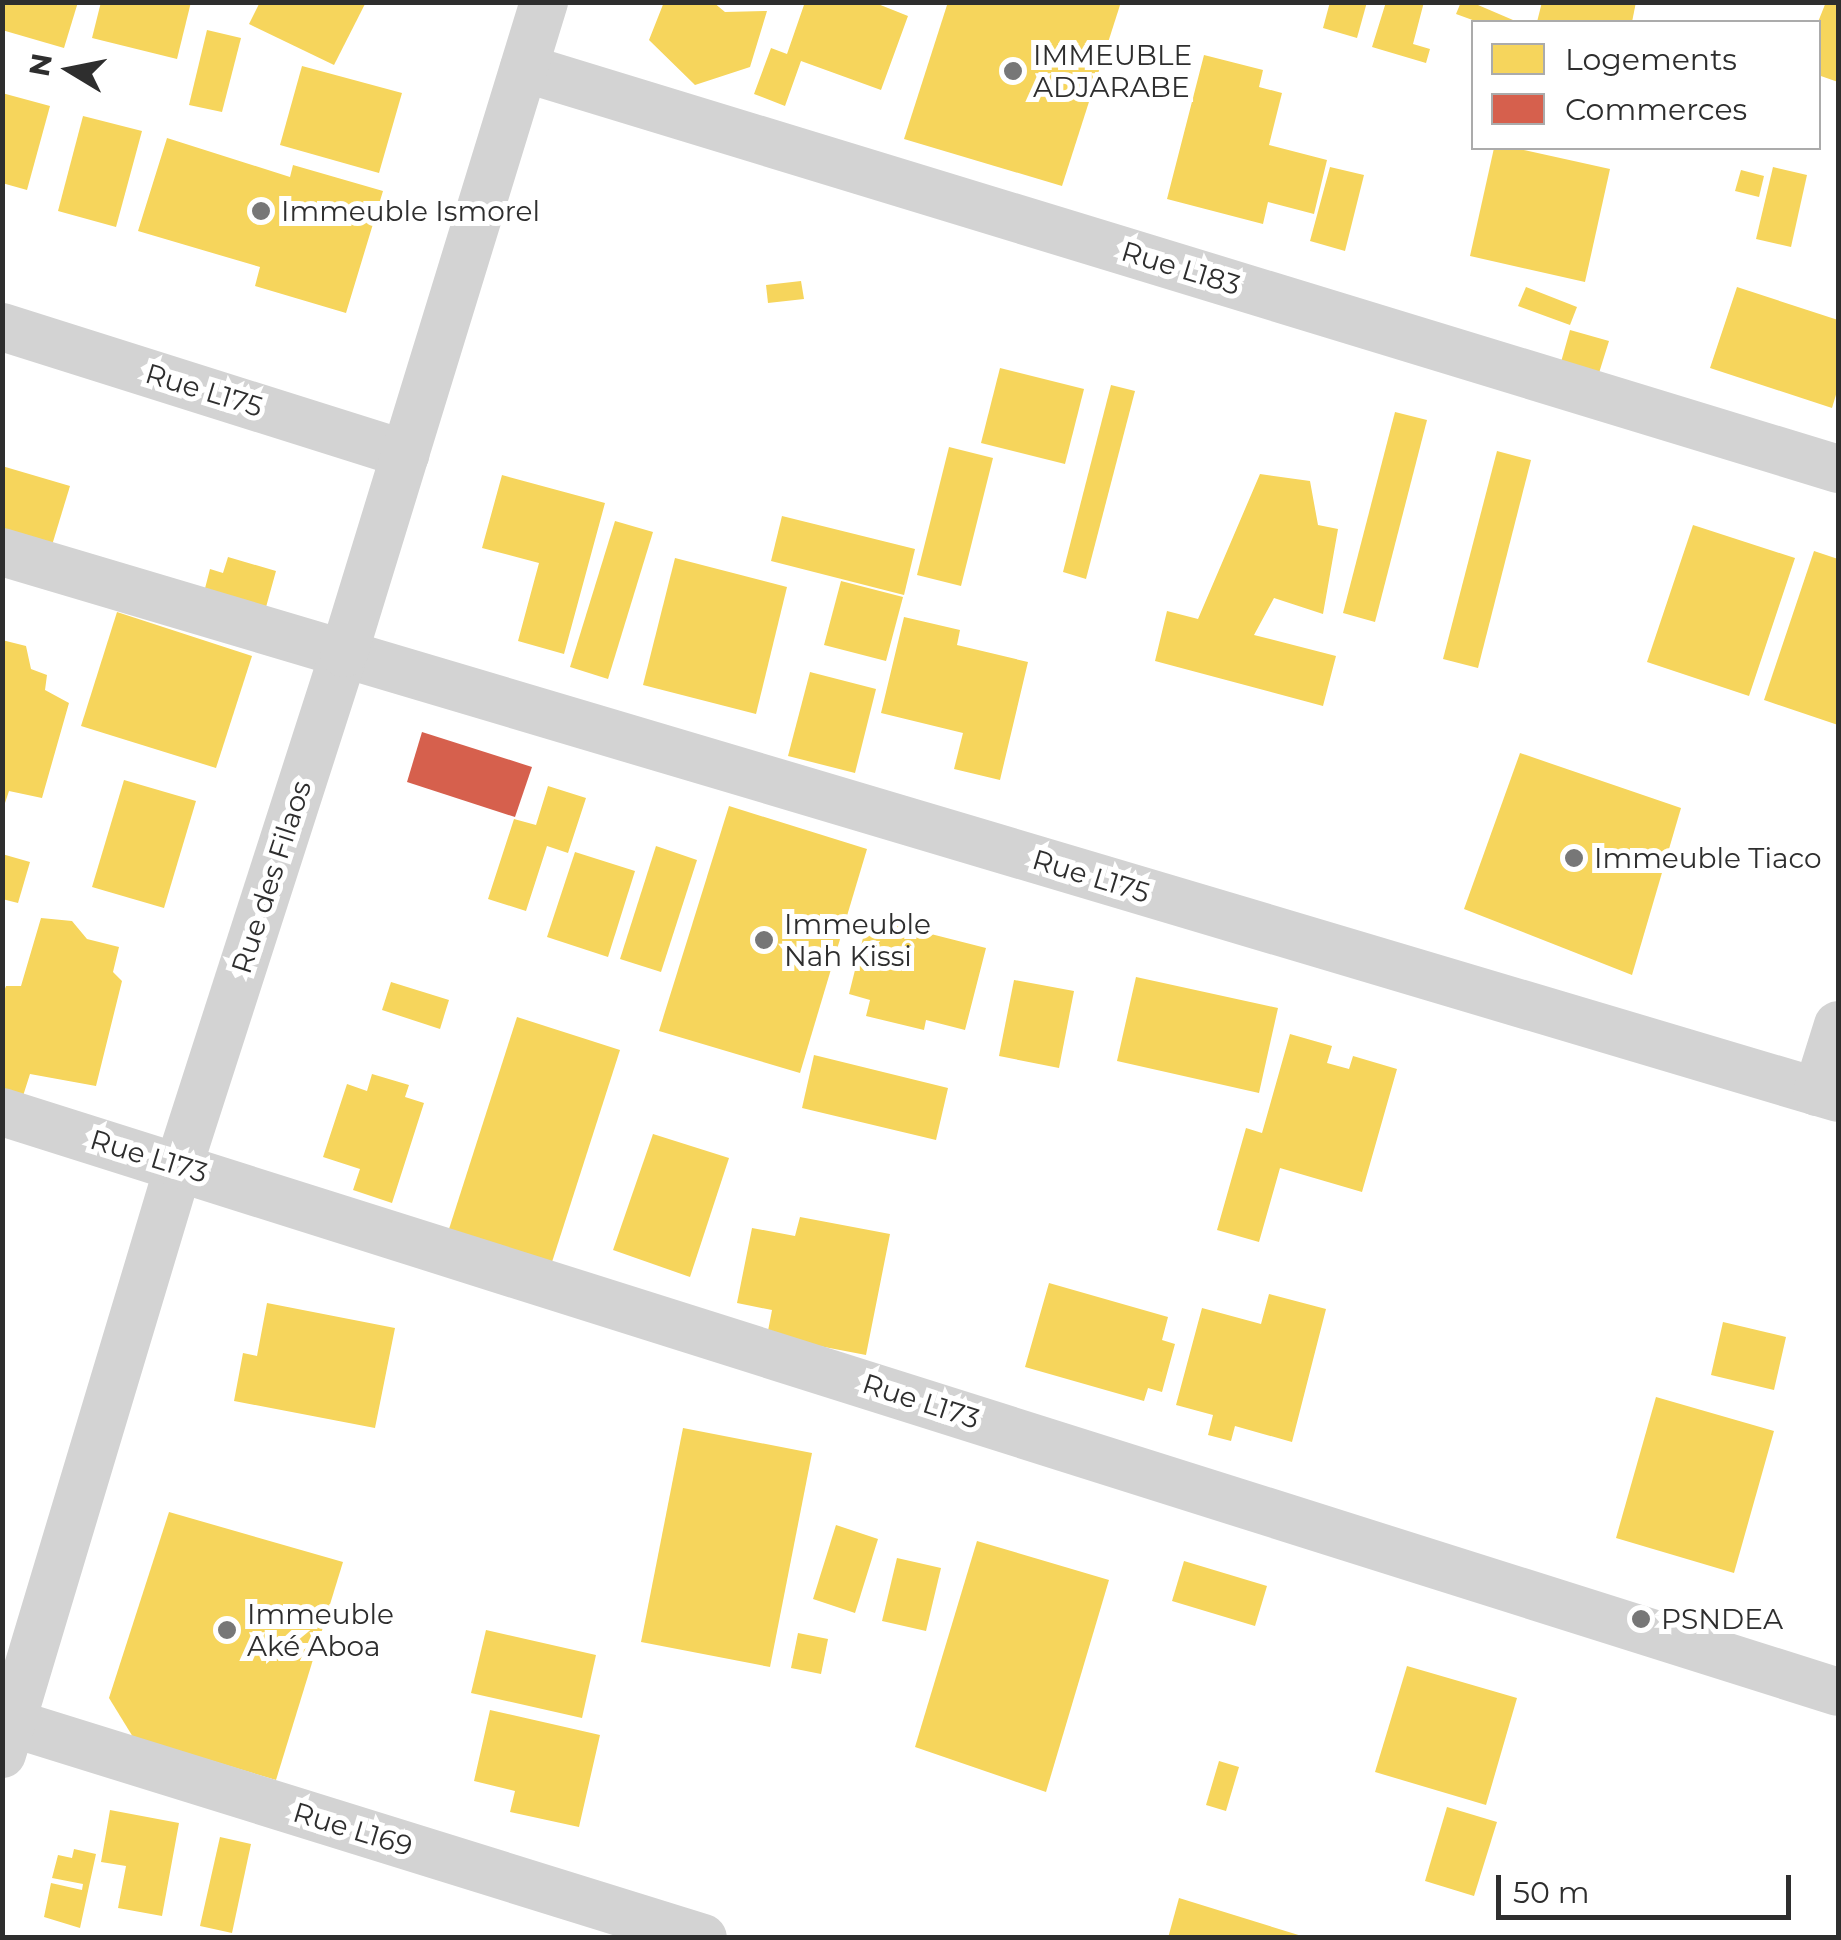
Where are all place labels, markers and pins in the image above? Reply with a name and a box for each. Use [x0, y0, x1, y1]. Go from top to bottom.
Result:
place label: IMMEUBLE ADJARABE [1033, 38, 1192, 104]
marker: IMMEUBLE ADJARABE [1002, 60, 1024, 82]
place label: Immeuble Ismorel [281, 194, 540, 228]
marker: Immeuble Ismorel [250, 200, 272, 222]
place label: Immeuble Tiaco [1594, 841, 1822, 875]
marker: Immeuble Tiaco [1563, 847, 1585, 869]
place label: Immeuble Nah Kissi [784, 907, 931, 973]
marker: Immeuble Nah Kissi [753, 929, 775, 951]
place label: Immeuble Aké Aboa [247, 1597, 394, 1663]
place label: PSNDEA [1661, 1602, 1783, 1636]
marker: PSNDEA [1630, 1608, 1652, 1630]
marker: Immeuble Aké Aboa [216, 1619, 238, 1641]

